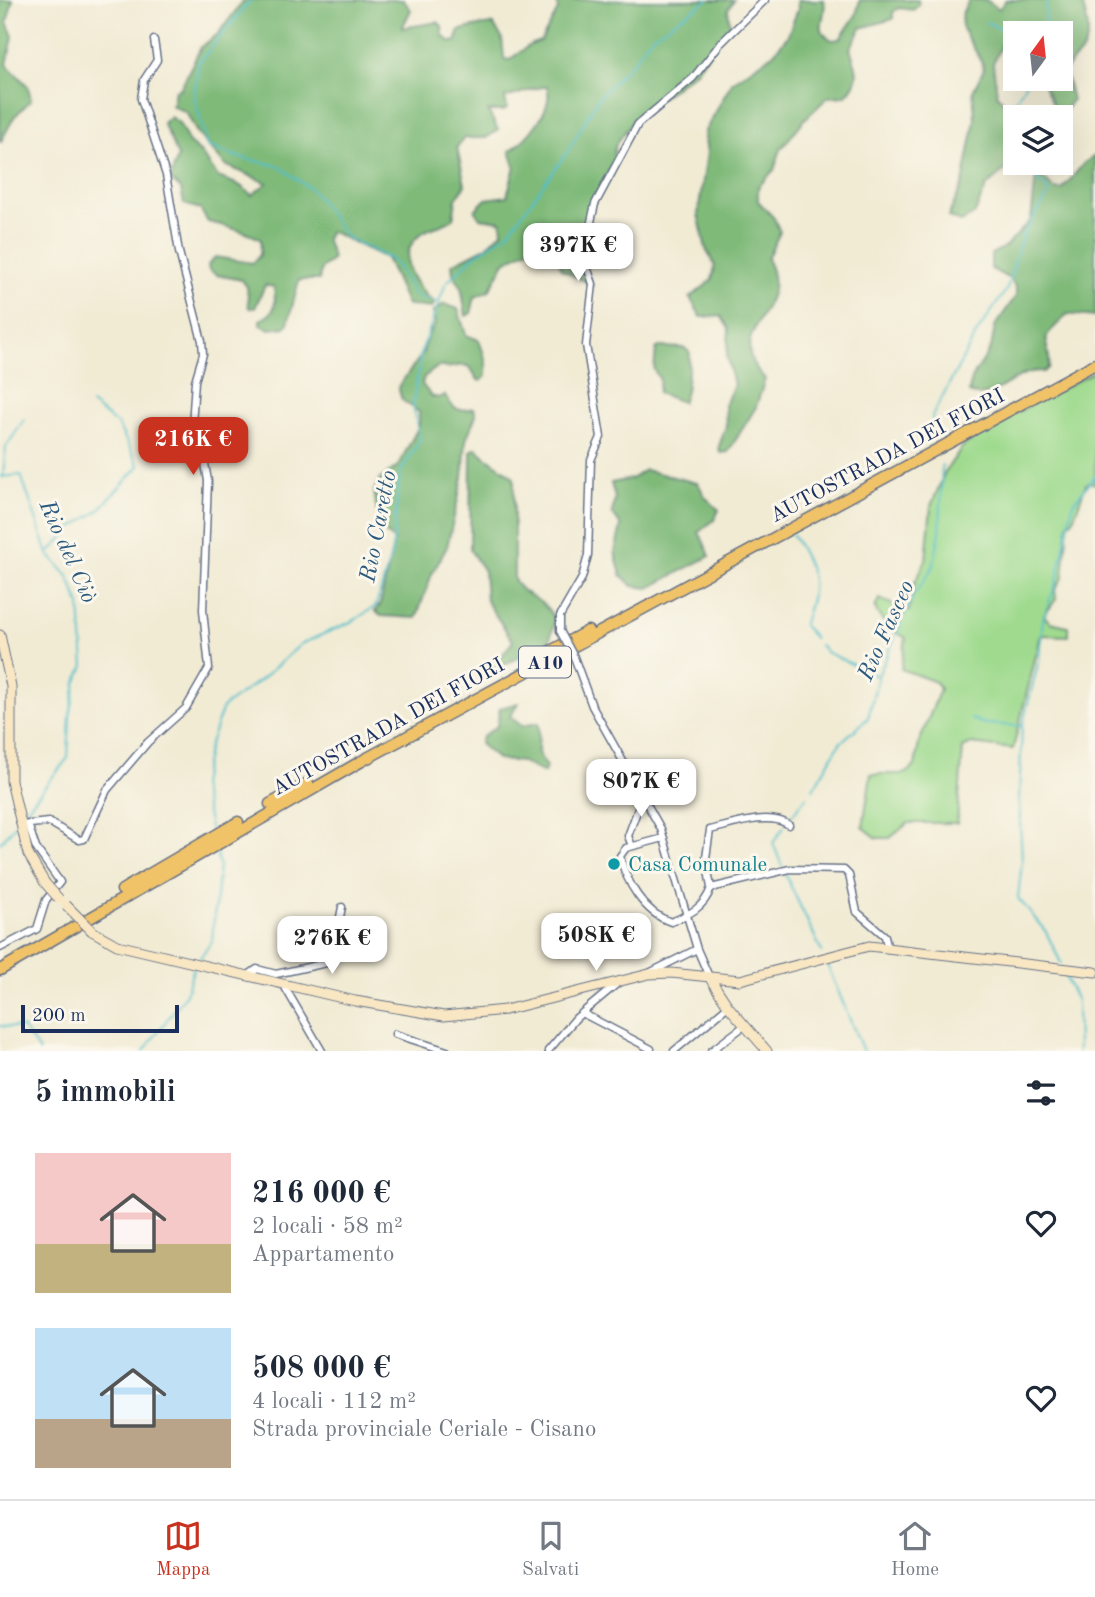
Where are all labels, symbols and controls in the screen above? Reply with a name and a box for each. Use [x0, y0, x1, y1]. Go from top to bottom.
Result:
north arrow [1003, 21, 1073, 91]
map controls [1003, 21, 1073, 175]
button: layers [1003, 105, 1073, 175]
pin: 397K € [521, 224, 635, 283]
text: 397K € [539, 234, 617, 257]
street label: AUTOSTRADA DEI FIORI [767, 386, 1008, 527]
pin: 216K € [136, 418, 250, 477]
text: 216K € [154, 428, 232, 451]
water label: Rio Caretto [356, 468, 401, 585]
water label: Rio del Ciò [34, 496, 100, 606]
water label: Rio Fasceo [854, 577, 919, 685]
road number: A10 [519, 646, 571, 678]
street label: AUTOSTRADA DEI FIORI [269, 655, 508, 800]
pin: 807K € [584, 760, 698, 819]
text: 807K € [602, 770, 680, 793]
place label: Casa Comunale [628, 855, 767, 876]
marker: Casa Comunale [606, 856, 622, 872]
pin: 508K € [539, 914, 653, 973]
pin: 276K € [275, 916, 389, 976]
text: 508K € [557, 924, 635, 947]
text: 276K € [293, 927, 371, 950]
scale bar [21, 1002, 178, 1034]
text: 200 m [32, 1007, 85, 1026]
icon: filters [1022, 1074, 1060, 1112]
text: 5 immobili [35, 1078, 176, 1108]
text: 216 000 € [252, 1179, 391, 1209]
icon: home [91, 1181, 175, 1265]
icon: heart [1022, 1204, 1060, 1242]
text: 2 locali · 58 m² [252, 1215, 403, 1238]
text: Appartamento [252, 1243, 394, 1266]
text: 508 000 € [252, 1354, 391, 1384]
icon: home [91, 1356, 175, 1440]
icon: heart [1022, 1379, 1060, 1417]
text: 4 locali · 112 m² [252, 1390, 416, 1413]
text: Strada provinciale Ceriale - Cisano [252, 1418, 596, 1441]
tab: Mappa [156, 1517, 210, 1582]
tab: Salvati [522, 1517, 579, 1582]
tab: Home [891, 1517, 939, 1582]

